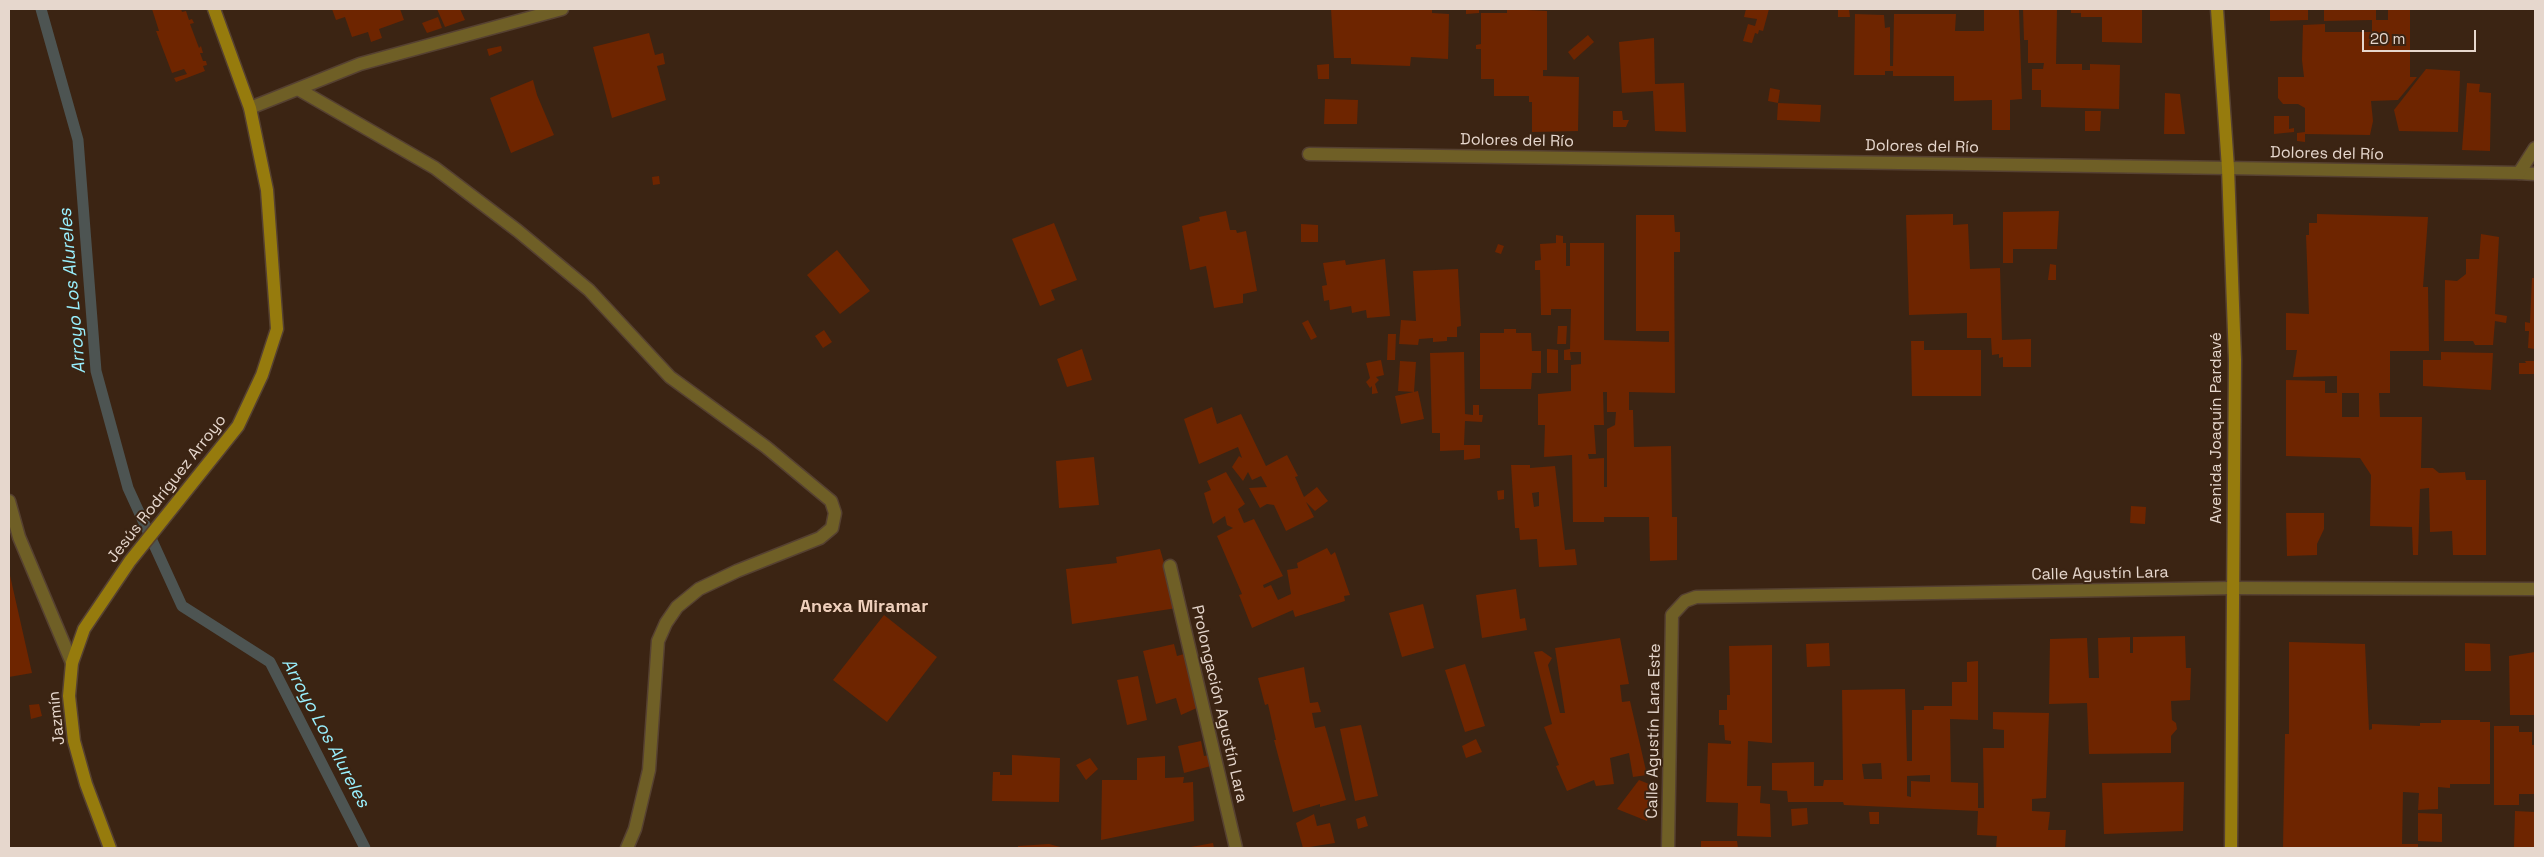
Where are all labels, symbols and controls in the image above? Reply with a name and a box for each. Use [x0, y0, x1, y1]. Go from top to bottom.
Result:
scale bar [2364, 20, 2478, 52]
text: 20 m [2370, 29, 2405, 48]
street label: Dolores del Río [1460, 130, 1574, 152]
street label: Dolores del Río [1865, 136, 1979, 158]
street label: Dolores del Río [2270, 143, 2384, 165]
water label: Arroyo Los Alureles [55, 207, 91, 375]
street label: Avenida Joaquín Pardavé [2207, 332, 2227, 524]
street label: Jesús Rodríguez Arroyo [103, 411, 231, 567]
street label: Calle Agustín Lara [2031, 563, 2169, 585]
district label: Anexa Miramar [800, 596, 928, 618]
street label: Prolongación Agustín Lara [1187, 603, 1251, 805]
street label: Calle Agustín Lara Este [1643, 643, 1665, 819]
water label: Arroyo Los Alureles [277, 655, 373, 811]
street label: Jazmín [45, 690, 69, 746]

